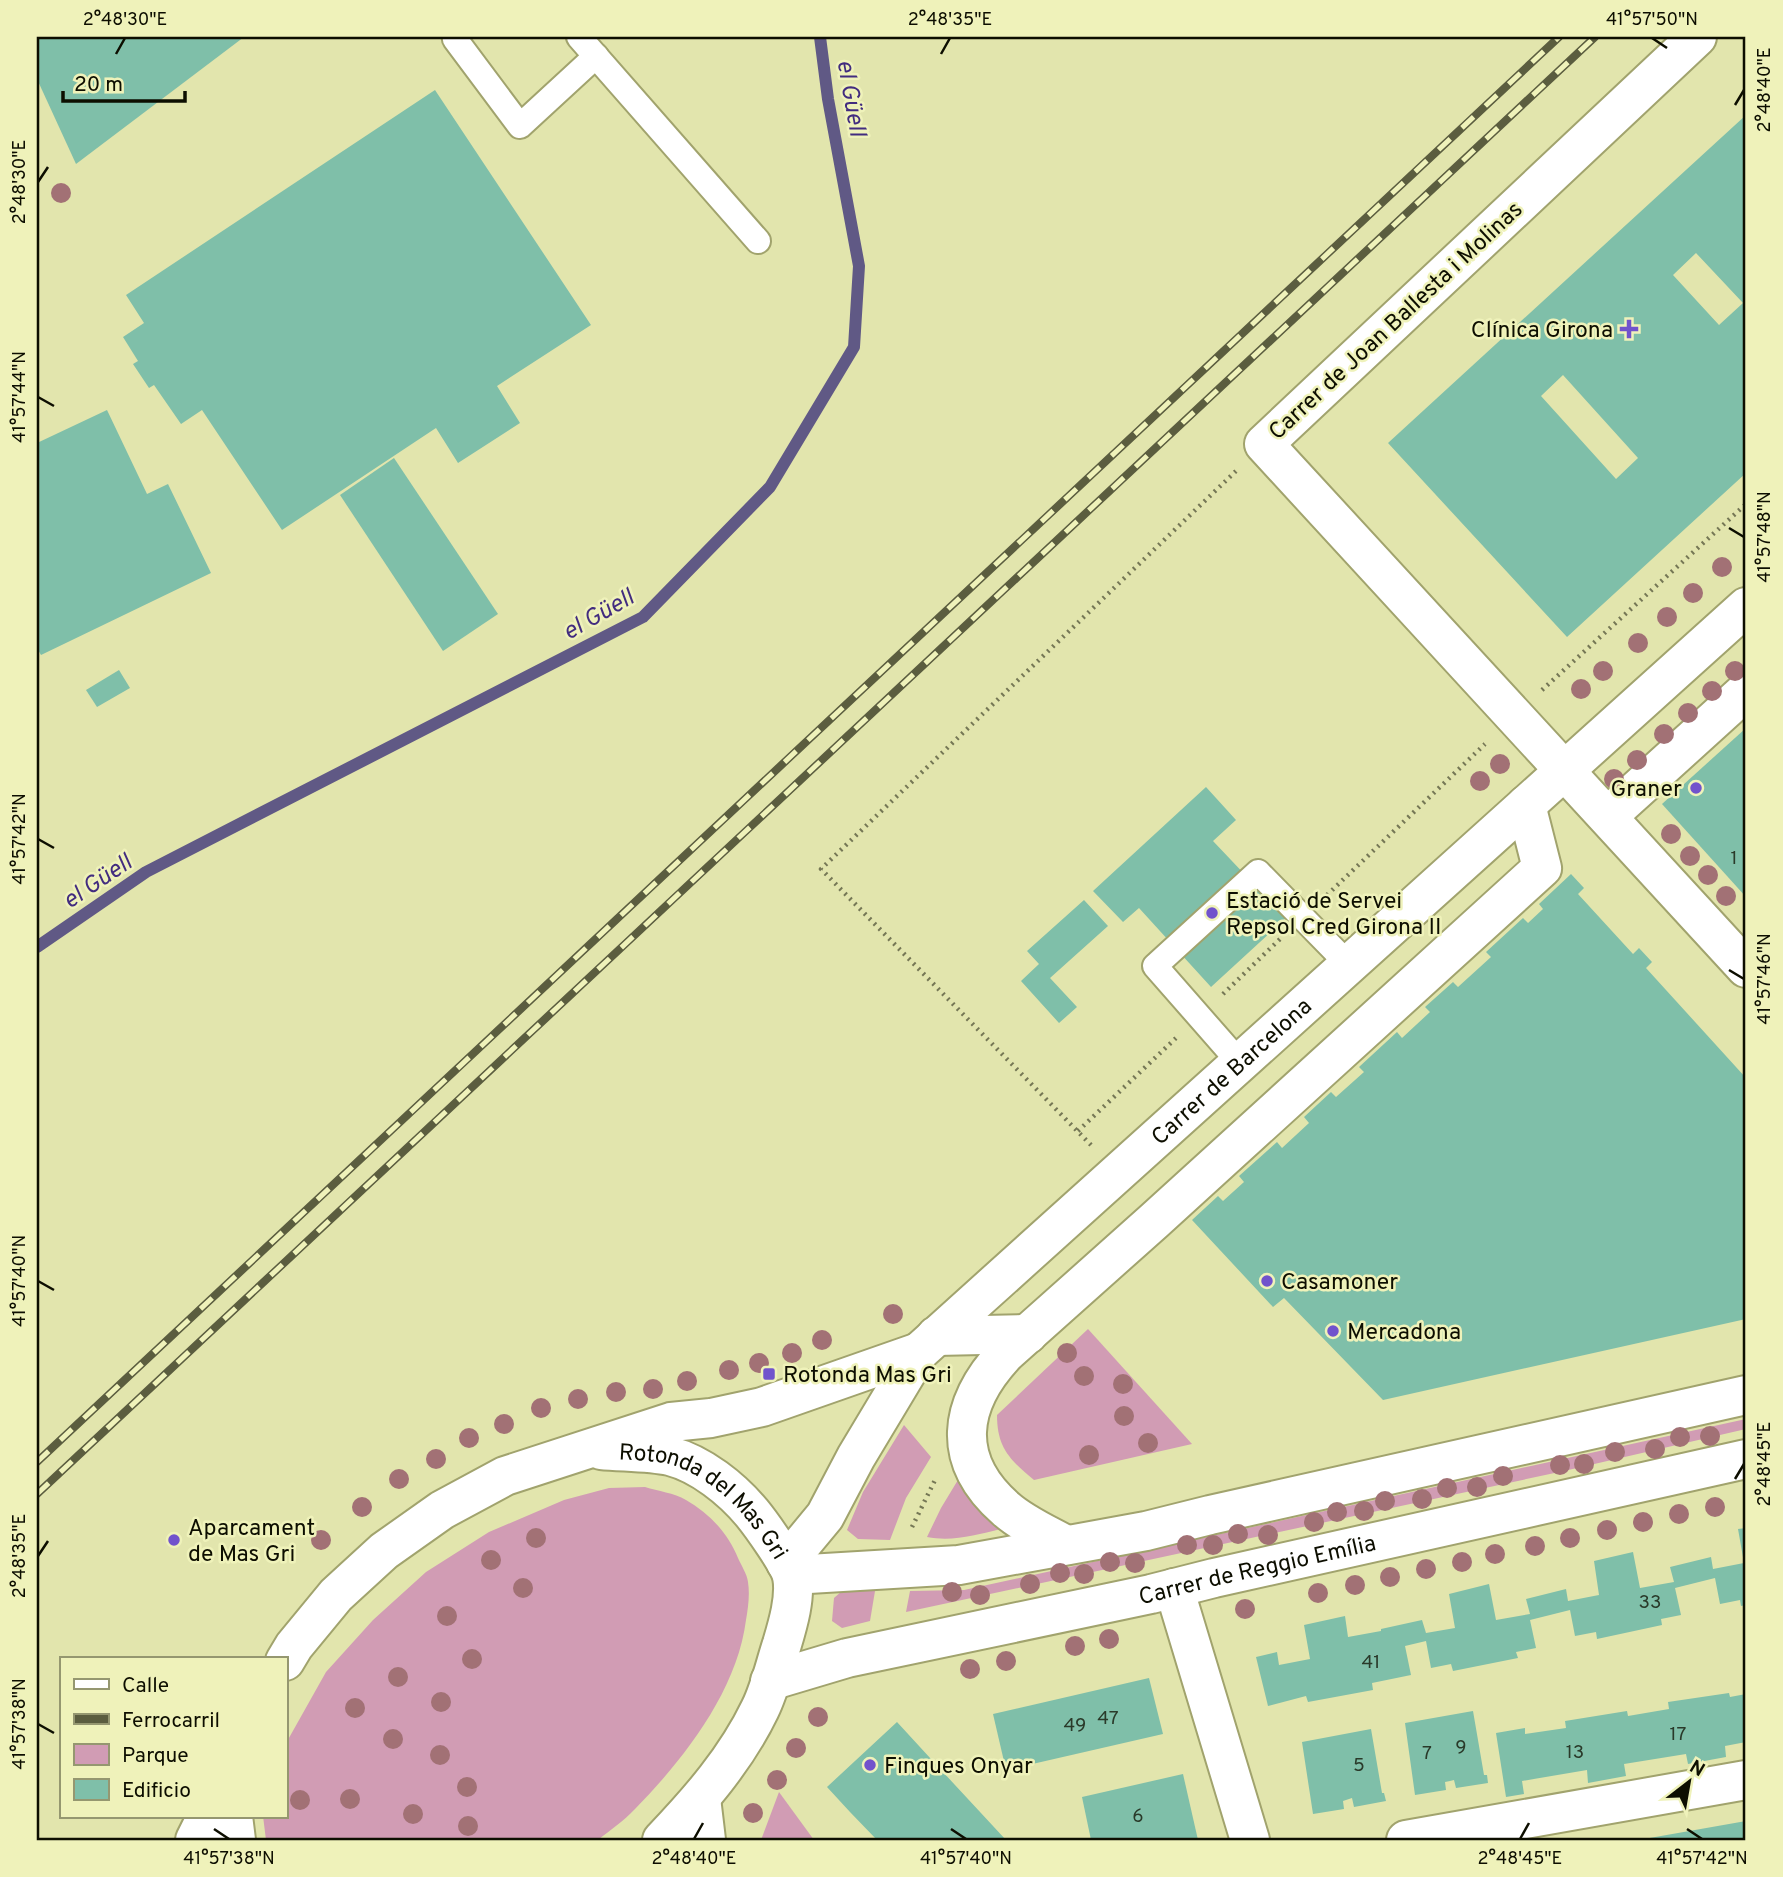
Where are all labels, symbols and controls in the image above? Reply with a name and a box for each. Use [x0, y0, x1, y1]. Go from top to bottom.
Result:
text: 2°48'30"E [83, 9, 167, 32]
text: 2°48'35"E [908, 9, 992, 32]
text: 41°57'50"N [1606, 9, 1698, 32]
text: 2°48'40"E [1754, 47, 1777, 133]
water label: el Güell [829, 58, 872, 141]
scale bar [63, 60, 186, 104]
text: 20 m [74, 72, 123, 99]
text: 2°48'30"E [9, 140, 32, 224]
street label: Carrer de Joan Ballesta i Molinas [1264, 196, 1530, 447]
place label: Clínica Girona [1471, 317, 1613, 346]
marker: Clínica Girona [1619, 319, 1639, 339]
text: 41°57'44"N [9, 351, 32, 443]
text: 41°57'48"N [1754, 491, 1777, 583]
water label: el Güell [558, 582, 642, 648]
place label: Graner [1610, 776, 1682, 805]
marker: Graner [1688, 780, 1704, 796]
text: 41°57'42"N [9, 793, 32, 885]
house number: 1 [1730, 847, 1738, 871]
water label: el Güell [58, 848, 140, 917]
place label: Estació de Servei Repsol Cred Girona II [1226, 888, 1442, 943]
marker: Estació de Servei Repsol Cred Girona II [1204, 905, 1220, 921]
text: 41°57'46"N [1754, 933, 1777, 1025]
street label: Carrer de Barcelona [1146, 993, 1319, 1153]
text: 41°57'40"N [9, 1235, 32, 1327]
place label: Casamoner [1281, 1269, 1398, 1298]
marker: Casamoner [1259, 1273, 1275, 1289]
place label: Mercadona [1347, 1319, 1461, 1348]
marker: Mercadona [1325, 1323, 1341, 1339]
place label: Rotonda Mas Gri [783, 1362, 952, 1391]
marker: Rotonda Mas Gri [761, 1366, 777, 1382]
text: 2°48'45"E [1754, 1422, 1777, 1506]
street label: Rotonda del Mas Gri [618, 1439, 793, 1566]
text: 2°48'35"E [9, 1514, 32, 1598]
place label: Aparcament de Mas Gri [188, 1515, 315, 1570]
street label: Carrer de Reggio Emília [1136, 1530, 1379, 1613]
marker: Aparcament de Mas Gri [166, 1532, 182, 1548]
house number: 33 [1639, 1591, 1661, 1615]
house number: 41 [1362, 1651, 1380, 1675]
legend [60, 1657, 287, 1818]
text: Calle [122, 1673, 169, 1700]
text: 41°57'38"N [9, 1678, 32, 1770]
house number: 47 [1097, 1707, 1119, 1731]
text: Ferrocarril [122, 1708, 220, 1735]
house number: 49 [1064, 1714, 1086, 1738]
house number: 17 [1670, 1723, 1687, 1747]
house number: 9 [1455, 1736, 1467, 1760]
house number: 13 [1566, 1741, 1584, 1765]
house number: 7 [1422, 1742, 1432, 1766]
text: Parque [122, 1743, 189, 1770]
north arrow [1654, 1748, 1724, 1818]
place label: Finques Onyar [884, 1753, 1033, 1782]
house number: 5 [1353, 1754, 1365, 1778]
text: N [1685, 1755, 1709, 1783]
marker: Finques Onyar [862, 1757, 878, 1773]
text: Edificio [122, 1778, 191, 1805]
house number: 6 [1132, 1805, 1144, 1829]
text: 41°57'38"N [183, 1848, 275, 1871]
text: 2°48'40"E [651, 1848, 737, 1871]
text: 41°57'40"N [920, 1848, 1012, 1871]
text: 2°48'45"E [1478, 1848, 1562, 1871]
text: 41°57'42"N [1656, 1848, 1748, 1871]

